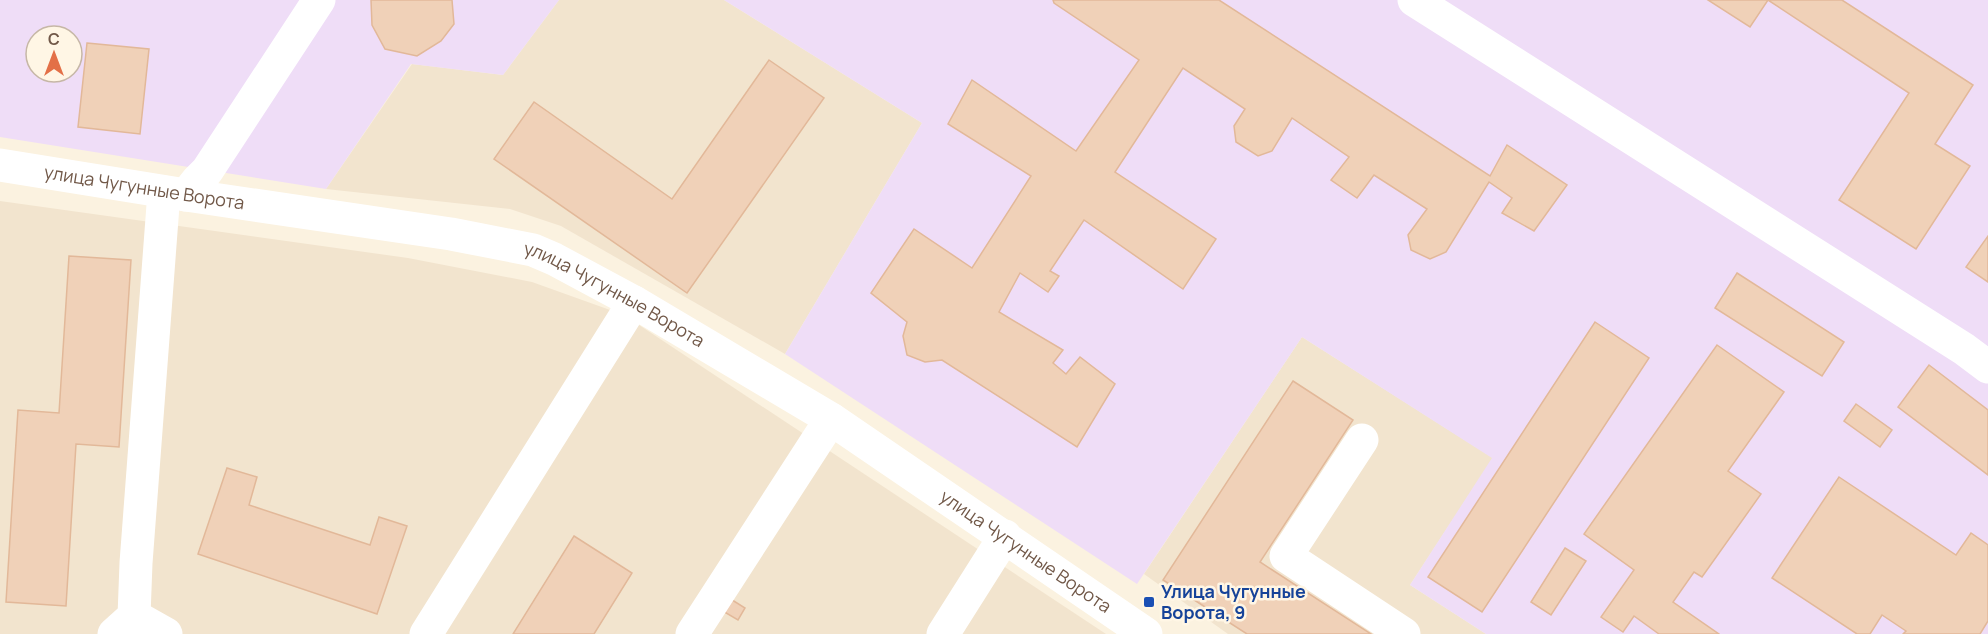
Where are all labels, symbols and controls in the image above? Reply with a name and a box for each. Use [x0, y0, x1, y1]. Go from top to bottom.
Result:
north arrow [24, 24, 84, 84]
text: С [48, 28, 60, 50]
street label: улица Чугунные Ворота [42, 159, 246, 214]
street label: улица Чугунные Ворота [522, 236, 709, 352]
street label: улица Чугунные Ворота [936, 484, 1116, 618]
place label: Улица Чугунные Ворота, 9 [1161, 579, 1306, 624]
marker: Улица Чугунные Ворота, 9 [1142, 595, 1156, 609]

